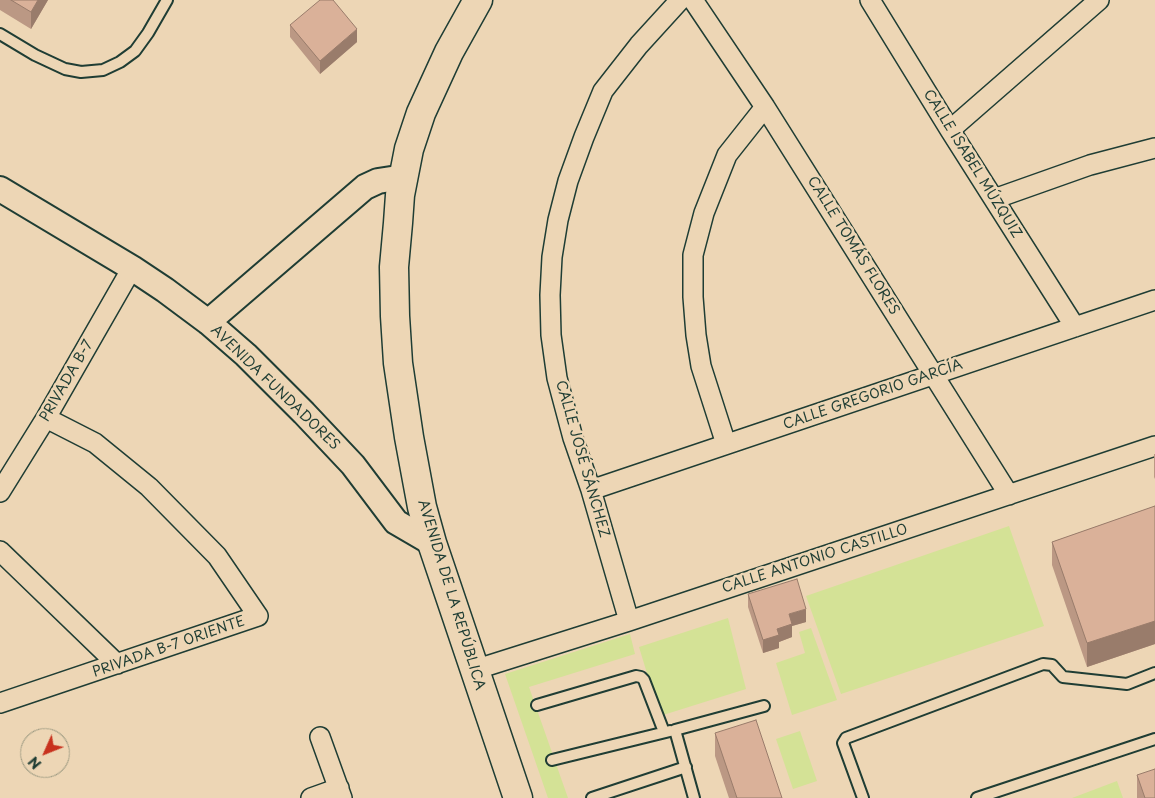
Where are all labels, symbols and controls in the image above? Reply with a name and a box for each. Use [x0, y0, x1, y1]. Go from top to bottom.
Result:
street label: CALLE ISABEL MÚZQUIZ [919, 87, 1025, 241]
street label: CALLE TOMÁS FLORES [803, 174, 903, 318]
street label: AVENIDA FUNDADORES [207, 322, 343, 454]
street label: PRIVADA B-7 [37, 337, 97, 425]
street label: CALLE GREGORIO GARCÍA [781, 356, 965, 434]
street label: CALLE JOSÉ SÁNCHEZ [552, 379, 612, 539]
street label: AVENIDA DE LA REPÚBLICA [414, 498, 488, 692]
street label: CALLE ANTONIO CASTILLO [720, 521, 910, 597]
street label: PRIVADA B-7 ORIENTE [91, 613, 247, 681]
north arrow [20, 728, 70, 778]
text: N [23, 752, 46, 774]

